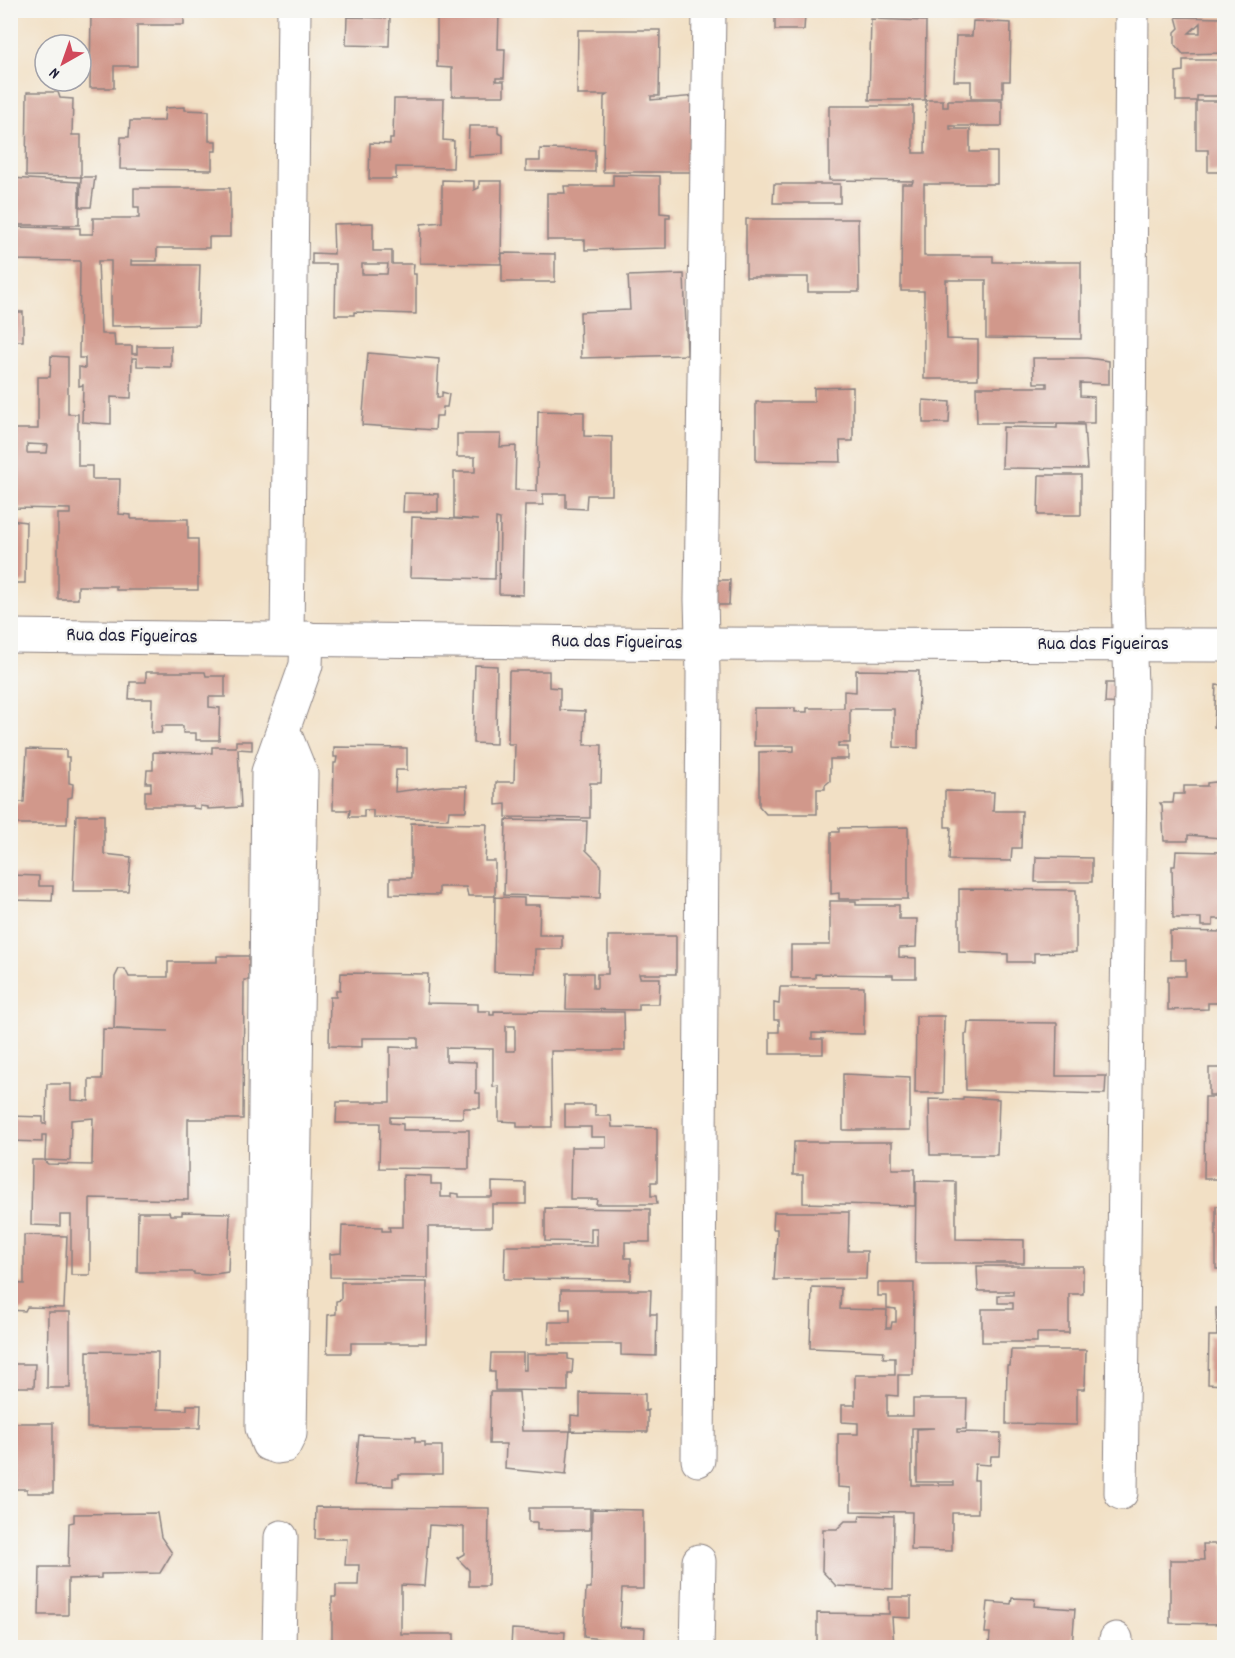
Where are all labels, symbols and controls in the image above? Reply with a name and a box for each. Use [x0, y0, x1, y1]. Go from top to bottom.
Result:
north arrow [33, 33, 93, 93]
text: N [44, 61, 65, 84]
street label: Rua das Figueiras [66, 622, 198, 652]
street label: Rua das Figueiras [551, 628, 683, 658]
street label: Rua das Figueiras [1037, 631, 1169, 659]

